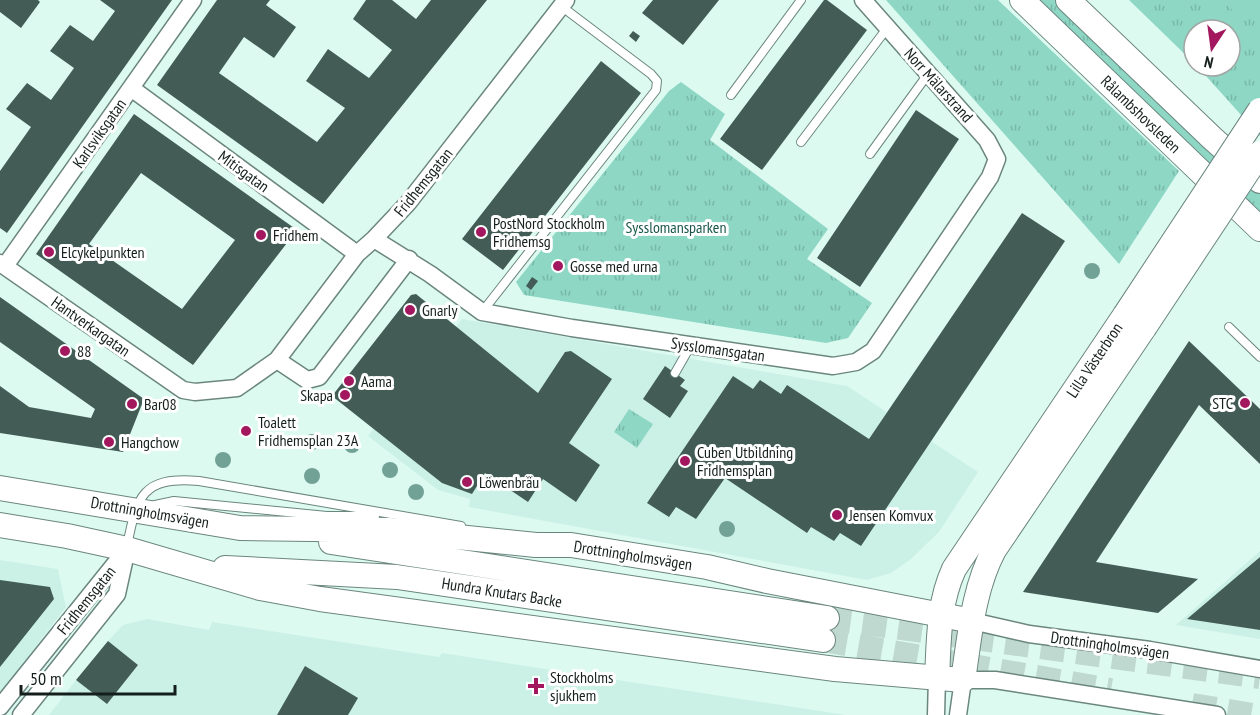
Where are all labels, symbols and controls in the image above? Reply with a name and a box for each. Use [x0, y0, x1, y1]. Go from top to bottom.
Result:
north arrow [1182, 18, 1242, 78]
street label: Norr Mälarstrand [900, 44, 978, 126]
text: N [1202, 52, 1215, 73]
street label: Rålambshovsleden [1097, 71, 1185, 157]
street label: Karlsviksgatan [68, 95, 130, 171]
street label: Fridhemsgatan [389, 144, 457, 220]
street label: Mitisgatan [215, 146, 273, 196]
place label: PostNord Stockholm Fridhemsg [493, 213, 605, 251]
park label: Sysslomansparken [626, 217, 727, 237]
place label: Fridhem [273, 225, 318, 245]
marker: PostNord Stockholm Fridhemsg [474, 225, 488, 239]
marker: Fridhem [254, 228, 268, 242]
place label: Elcykelpunkten [61, 242, 145, 262]
marker: Elcykelpunkten [42, 245, 56, 259]
place label: Gosse med urna [570, 256, 658, 276]
marker: Gosse med urna [551, 259, 565, 273]
street label: Hantverkargatan [48, 292, 134, 360]
place label: Gnarly [422, 300, 457, 320]
marker: Gnarly [403, 303, 417, 317]
street label: Lilla Västerbron [1062, 319, 1126, 401]
street label: Sysslomansgatan [670, 333, 766, 365]
place label: 88 [77, 341, 91, 361]
marker: 88 [58, 344, 72, 358]
place label: Aama [361, 371, 392, 391]
marker: Aama [342, 374, 356, 388]
place label: Skapa [300, 385, 333, 405]
marker: Skapa [338, 388, 352, 402]
place label: STC [1212, 393, 1233, 413]
place label: Bar08 [144, 394, 177, 414]
marker: STC [1238, 396, 1252, 410]
marker: Bar08 [125, 397, 139, 411]
place label: Toalett Fridhemsplan 23A [258, 412, 359, 450]
marker: Toalett Fridhemsplan 23A [239, 424, 253, 438]
place label: Hangchow [121, 432, 179, 452]
marker: Hangchow [102, 435, 116, 449]
place label: Cuben Utbildning Fridhemsplan [697, 442, 793, 480]
marker: Cuben Utbildning Fridhemsplan [678, 454, 692, 468]
place label: Löwenbräu [479, 472, 539, 492]
marker: Löwenbräu [460, 475, 474, 489]
street label: Drottningholmsvägen [89, 492, 211, 532]
place label: Jensen Komvux [848, 505, 934, 525]
marker: Jensen Komvux [830, 508, 844, 522]
street label: Drottningholmsvägen [572, 536, 694, 574]
street label: Fridhemsgatan [52, 562, 120, 638]
street label: Hundra Knutars Backe [440, 573, 564, 611]
street label: Drottningholmsvägen [1049, 627, 1171, 663]
scale bar [21, 658, 176, 696]
text: 50 m [30, 667, 62, 690]
place label: Stockholms sjukhem [550, 667, 613, 705]
marker: Stockholms sjukhem [527, 677, 545, 695]

